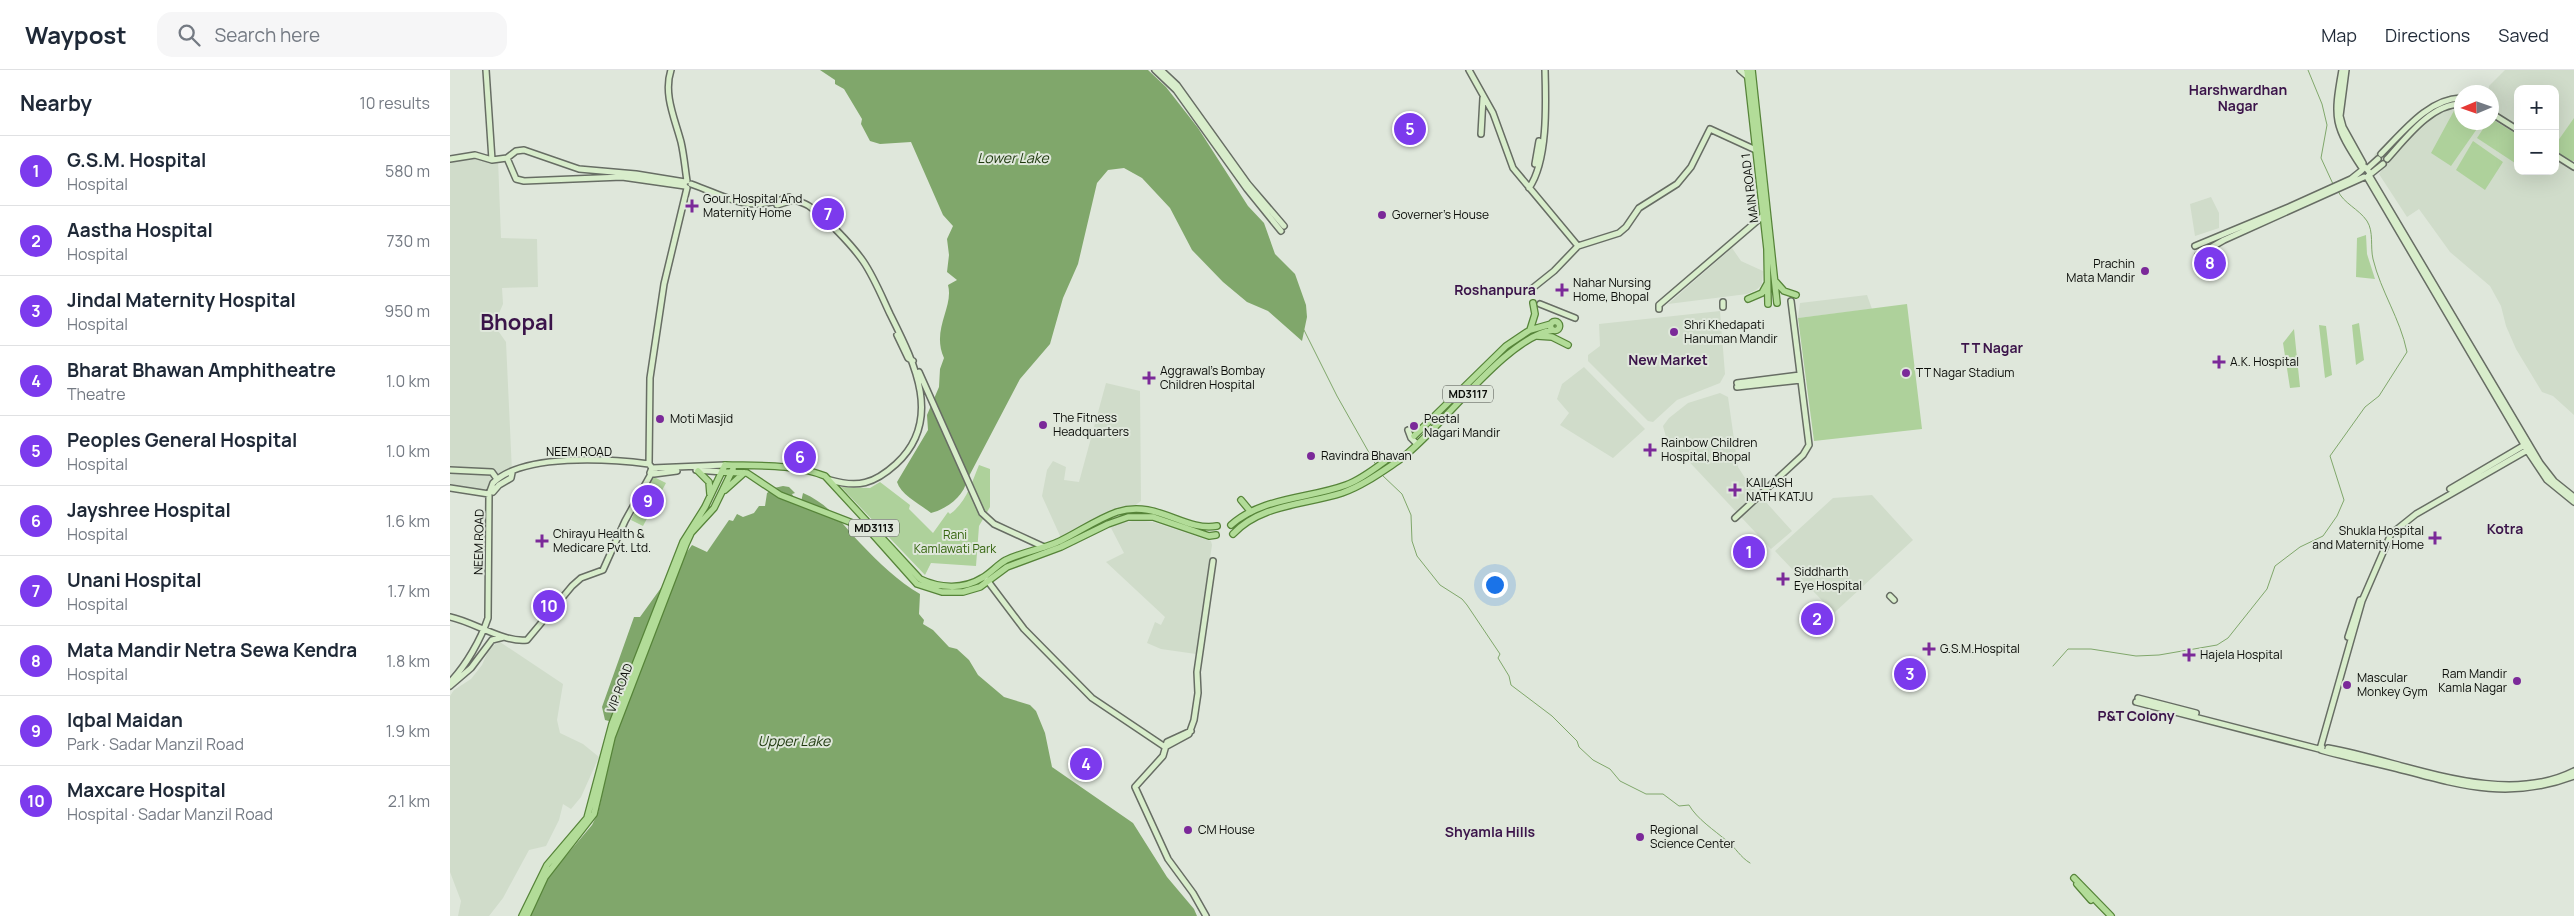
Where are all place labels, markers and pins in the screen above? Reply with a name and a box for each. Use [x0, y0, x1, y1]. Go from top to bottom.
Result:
pin: 5 [1394, 110, 1426, 148]
place label: Gour Hospital And Maternity Home [703, 190, 802, 221]
pin: 7 [812, 195, 844, 233]
marker: Gour Hospital And Maternity Home [685, 199, 699, 213]
place label: Governer's House [1392, 206, 1489, 223]
marker: Governer's House [1376, 209, 1388, 221]
pin: 8 [2194, 244, 2226, 282]
place label: Prachin Mata Mandir [2066, 255, 2136, 286]
marker: Prachin Mata Mandir [2139, 265, 2151, 277]
place label: Nahar Nursing Home, Bhopal [1573, 274, 1651, 305]
marker: Nahar Nursing Home, Bhopal [1555, 283, 1569, 297]
place label: Shri Khedapati Hanuman Mandir [1684, 316, 1778, 347]
marker: Shri Khedapati Hanuman Mandir [1668, 326, 1680, 338]
place label: A.K. Hospital [2230, 353, 2299, 370]
marker: A.K. Hospital [2212, 355, 2226, 369]
place label: Aggrawal's Bombay Children Hospital [1160, 362, 1266, 393]
place label: TT Nagar Stadium [1916, 364, 2015, 381]
marker: TT Nagar Stadium [1900, 367, 1912, 379]
marker: Aggrawal's Bombay Children Hospital [1142, 371, 1156, 385]
place label: The Fitness Headquarters [1053, 409, 1129, 440]
place label: Moti Masjid [670, 410, 733, 427]
place label: Peetal Nagari Mandir [1424, 410, 1501, 441]
marker: Moti Masjid [654, 413, 666, 425]
marker: The Fitness Headquarters [1037, 419, 1049, 431]
marker: Peetal Nagari Mandir [1408, 420, 1420, 432]
place label: Rainbow Children Hospital, Bhopal [1661, 434, 1757, 465]
pin: 6 [784, 438, 816, 476]
marker: Rainbow Children Hospital, Bhopal [1643, 443, 1657, 457]
place label: Ravindra Bhavan [1321, 447, 1412, 464]
marker: Ravindra Bhavan [1305, 450, 1317, 462]
place label: KAILASH NATH KATJU [1746, 474, 1813, 505]
pin: 9 [632, 482, 664, 520]
marker: KAILASH NATH KATJU [1728, 483, 1742, 497]
place label: Shukla Hospital and Maternity Home [2312, 522, 2424, 553]
place label: Chirayu Health & Medicare Pvt. Ltd. [553, 525, 651, 556]
marker: Shukla Hospital and Maternity Home [2428, 531, 2442, 545]
pin: 1 [1733, 533, 1765, 571]
marker: Chirayu Health & Medicare Pvt. Ltd. [535, 534, 549, 548]
place label: Siddharth Eye Hospital [1794, 563, 1862, 594]
marker: Siddharth Eye Hospital [1776, 572, 1790, 586]
pin: 10 [533, 587, 565, 625]
pin: 2 [1801, 600, 1833, 638]
place label: G.S.M.Hospital [1940, 640, 2020, 657]
marker: G.S.M.Hospital [1922, 642, 1936, 656]
place label: Hajela Hospital [2200, 646, 2283, 663]
marker: Hajela Hospital [2182, 648, 2196, 662]
pin: 3 [1894, 655, 1926, 693]
place label: Ram Mandir Kamla Nagar [2438, 665, 2508, 696]
place label: Mascular Monkey Gym [2357, 669, 2428, 700]
marker: Ram Mandir Kamla Nagar [2511, 675, 2523, 687]
marker: Mascular Monkey Gym [2341, 679, 2353, 691]
pin: 4 [1070, 745, 1102, 783]
place label: CM House [1198, 821, 1255, 838]
place label: Regional Science Center [1650, 821, 1736, 852]
marker: CM House [1182, 824, 1194, 836]
marker: Regional Science Center [1634, 831, 1646, 843]

